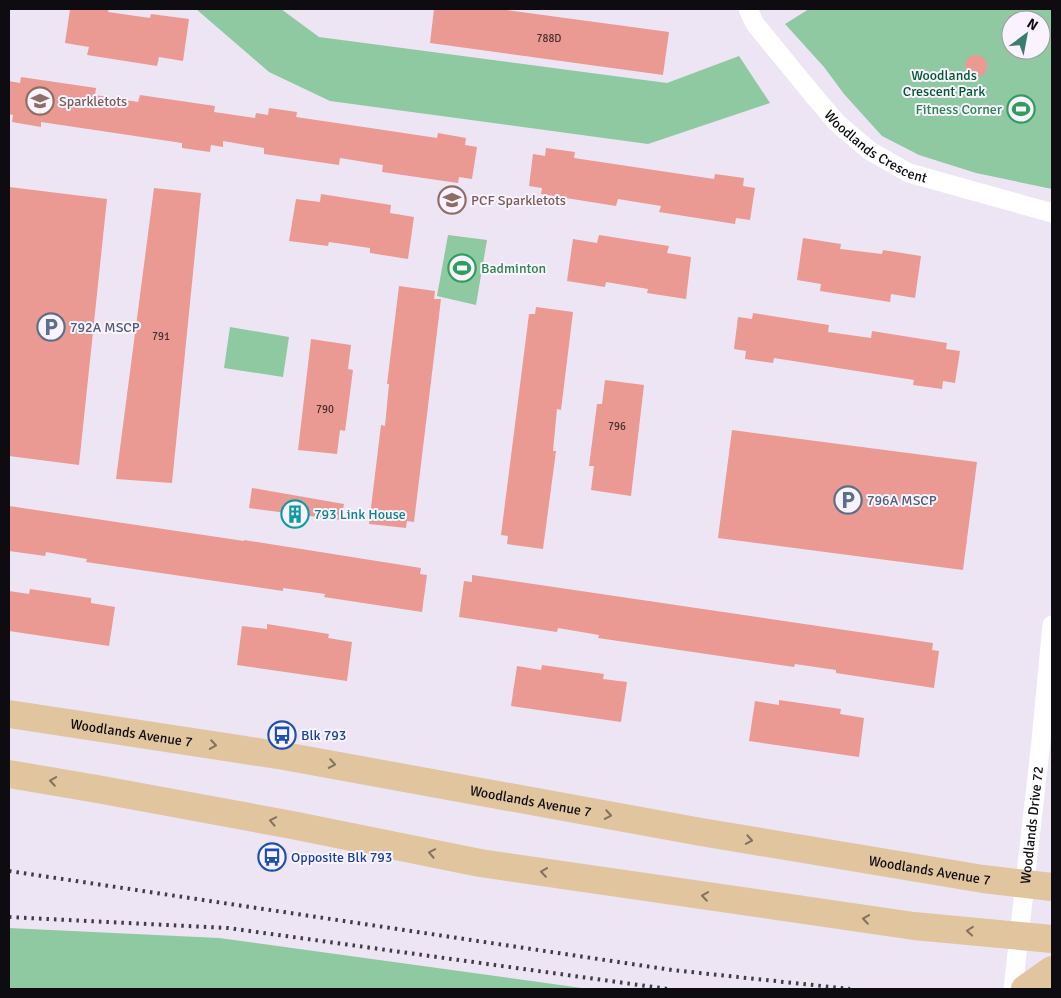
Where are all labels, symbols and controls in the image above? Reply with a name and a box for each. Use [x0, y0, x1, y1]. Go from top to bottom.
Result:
north arrow [1001, 10, 1051, 60]
text: N [1024, 15, 1041, 34]
house number: 788D [537, 32, 561, 45]
park label: Woodlands Crescent Park [903, 67, 985, 100]
school or university icon: Sparkletots [25, 86, 55, 116]
place label: Sparkletots [59, 93, 127, 110]
sports icon: Fitness Corner [1006, 94, 1036, 124]
place label: Fitness Corner [916, 101, 1003, 118]
street label: Woodlands Crescent [821, 106, 929, 186]
school or university icon: PCF Sparkletots [437, 185, 467, 215]
place label: PCF Sparkletots [471, 192, 566, 209]
sports icon: Badminton [447, 253, 477, 283]
place label: Badminton [481, 260, 546, 277]
parking icon: 792A MSCP [36, 312, 66, 342]
place label: 792A MSCP [70, 319, 140, 336]
house number: 791 [152, 330, 170, 343]
house number: 790 [316, 403, 334, 416]
house number: 796 [608, 420, 626, 433]
parking icon: 796A MSCP [833, 485, 863, 515]
place label: 796A MSCP [867, 492, 937, 509]
building icon: 793 Link House [280, 499, 310, 529]
place label: 793 Link House [314, 506, 406, 523]
street label: Woodlands Avenue 7 [69, 715, 194, 750]
bus stop icon: Blk 793 [267, 720, 297, 750]
place label: Blk 793 [301, 727, 346, 744]
one-way arrow [209, 739, 217, 750]
one-way arrow [328, 759, 337, 769]
street label: Woodlands Drive 72 [1016, 765, 1047, 885]
one-way arrow [49, 777, 57, 787]
street label: Woodlands Avenue 7 [469, 782, 593, 820]
one-way arrow [604, 810, 613, 820]
one-way arrow [268, 817, 277, 827]
one-way arrow [745, 835, 754, 845]
bus stop icon: Opposite Blk 793 [257, 842, 287, 872]
place label: Opposite Blk 793 [291, 849, 392, 866]
one-way arrow [428, 849, 437, 859]
street label: Woodlands Avenue 7 [868, 852, 992, 888]
one-way arrow [540, 868, 548, 878]
one-way arrow [700, 891, 709, 901]
one-way arrow [861, 914, 869, 925]
one-way arrow [966, 926, 974, 937]

